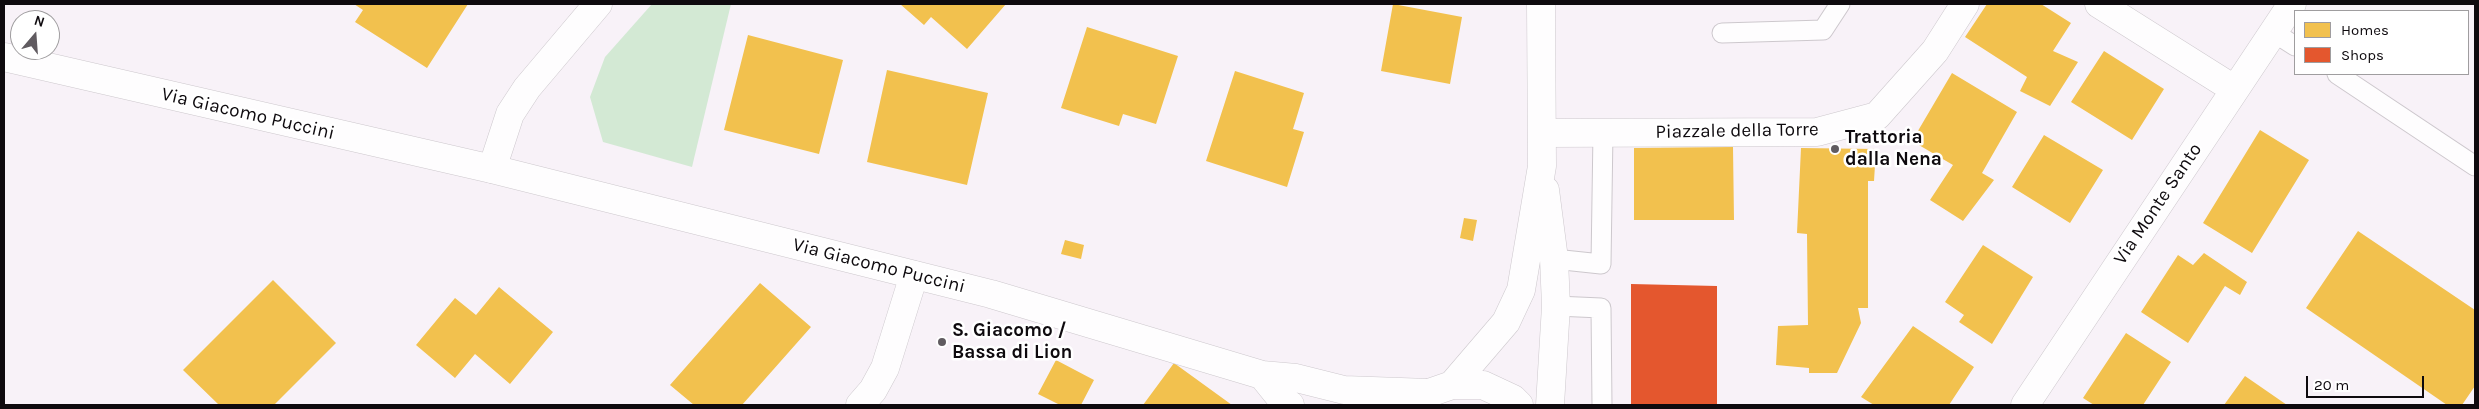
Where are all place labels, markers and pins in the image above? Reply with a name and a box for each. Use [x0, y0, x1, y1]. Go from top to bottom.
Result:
place label: Trattoria dalla Nena [1845, 127, 1942, 171]
marker: Trattoria dalla Nena [1829, 143, 1841, 155]
place label: S. Giacomo / Bassa di Lion [952, 320, 1072, 364]
marker: S. Giacomo / Bassa di Lion [936, 336, 948, 348]

